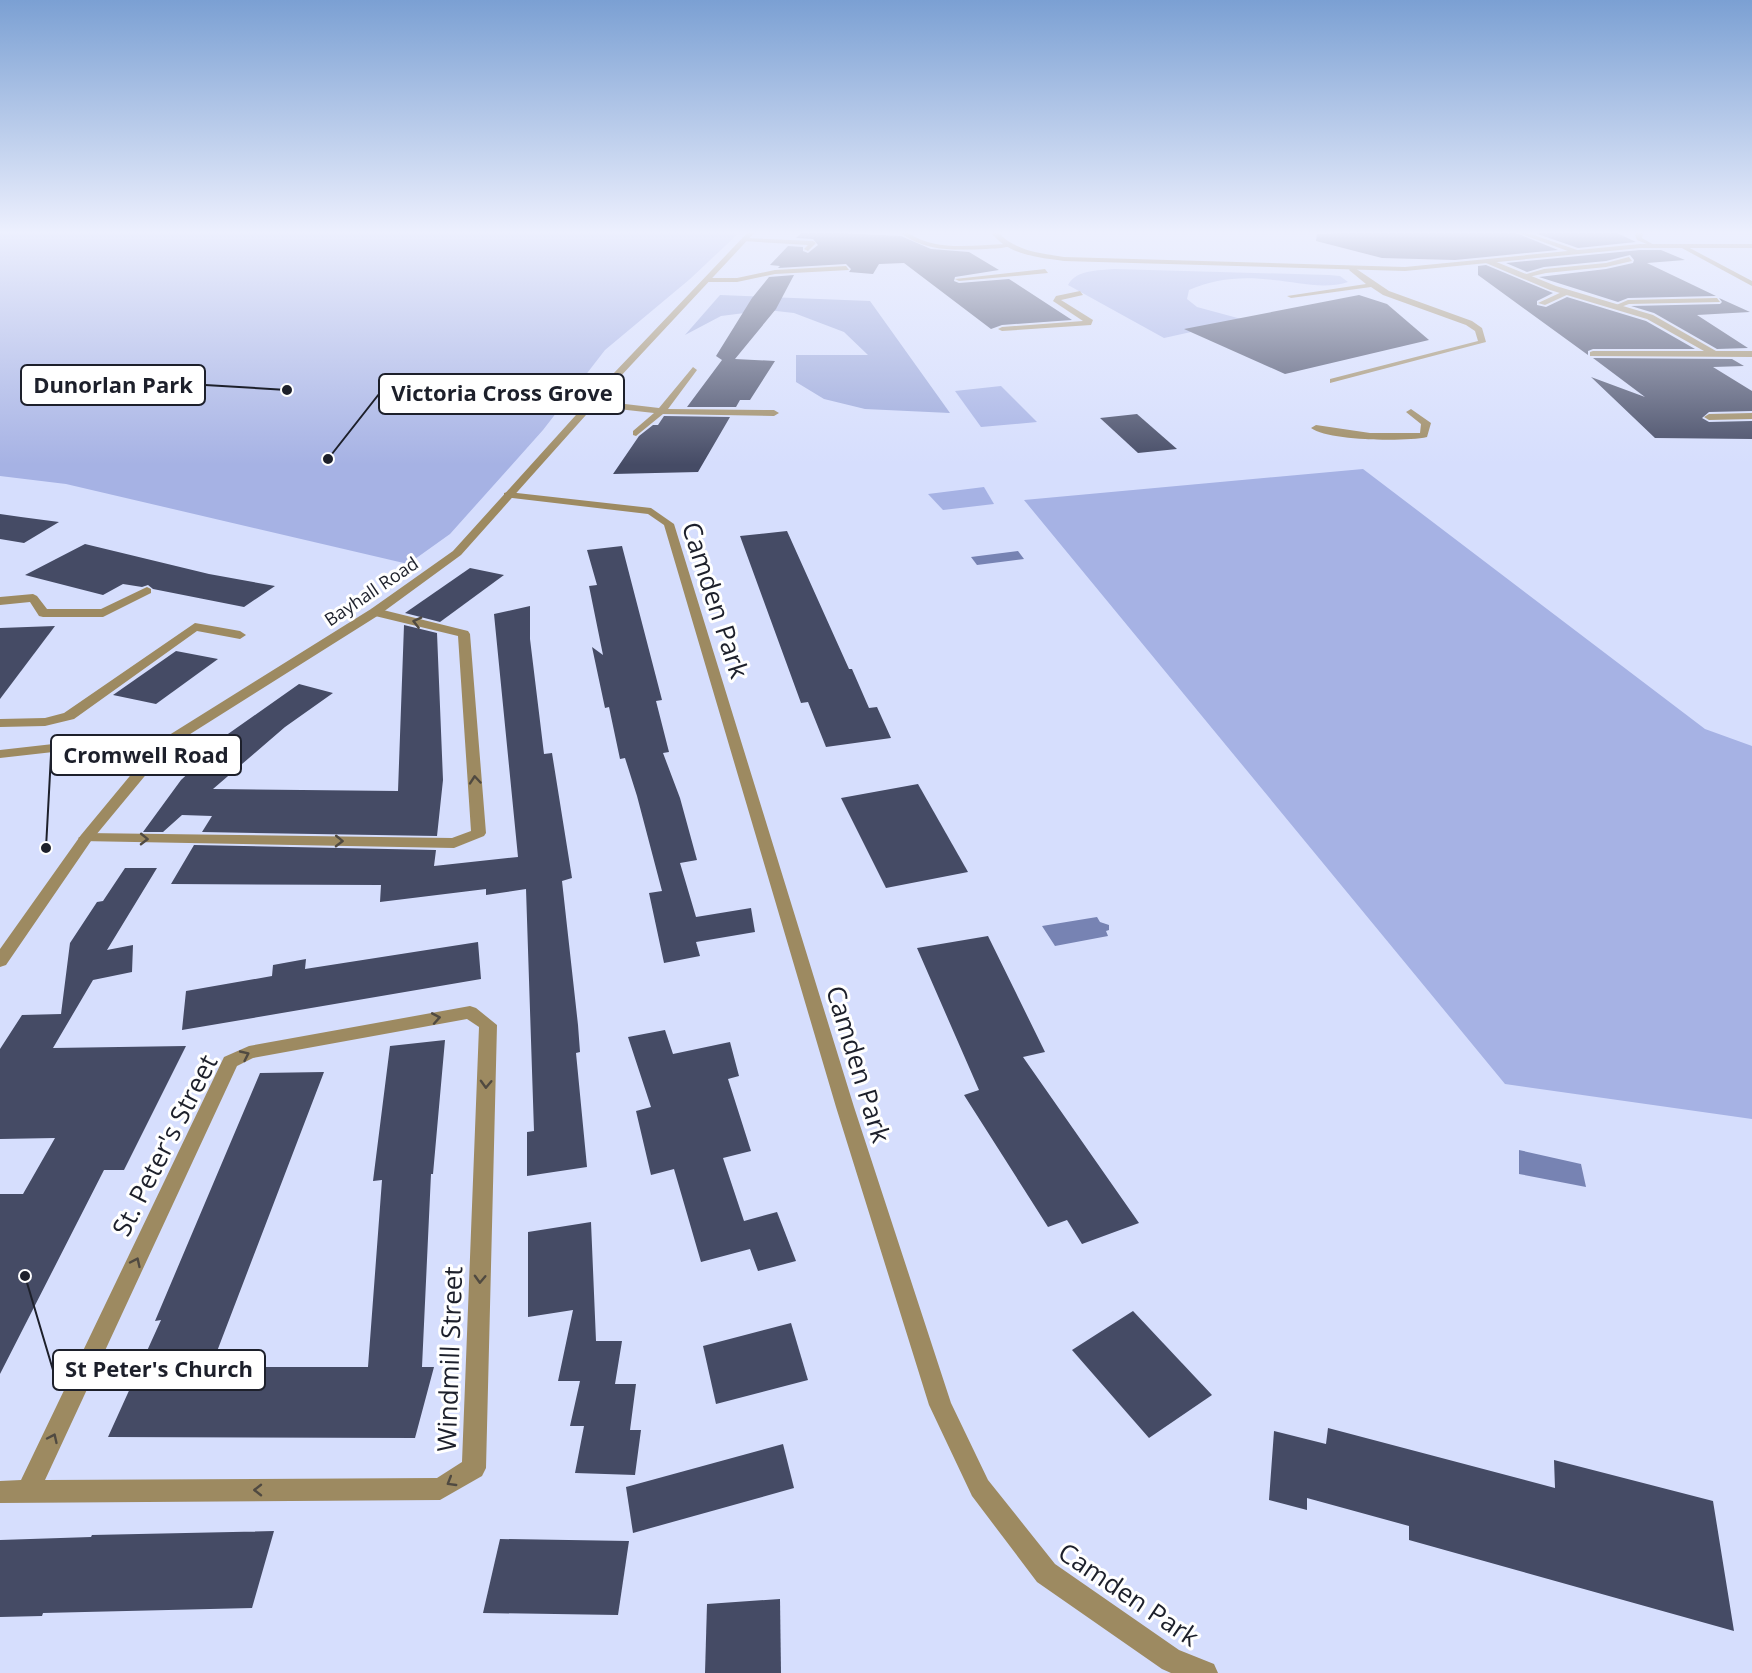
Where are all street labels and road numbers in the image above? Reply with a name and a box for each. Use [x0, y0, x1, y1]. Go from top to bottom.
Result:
street label: Camden Park [674, 517, 758, 683]
street label: Bayhall Road [319, 551, 423, 631]
street label: Camden Park [818, 981, 900, 1147]
street label: St. Peter's Street [103, 1048, 225, 1242]
street label: Windmill Street [428, 1266, 470, 1452]
street label: Camden Park [1052, 1534, 1207, 1655]

